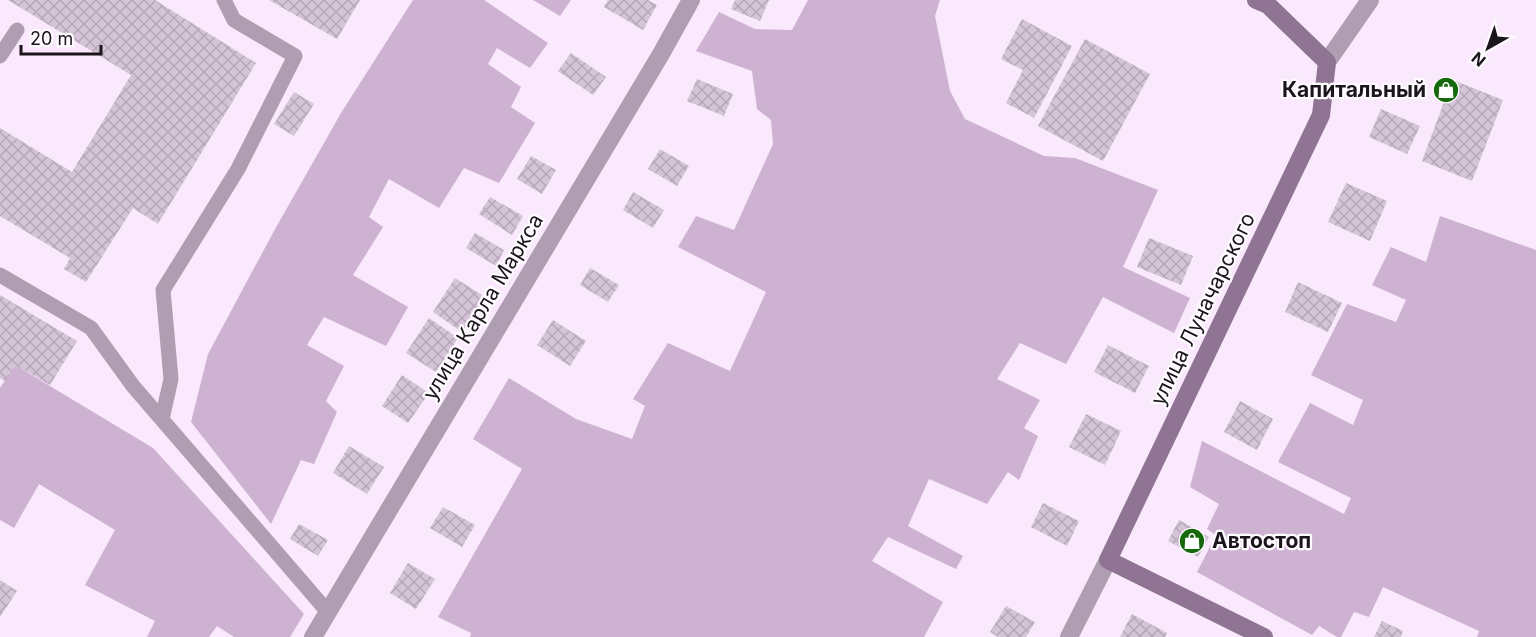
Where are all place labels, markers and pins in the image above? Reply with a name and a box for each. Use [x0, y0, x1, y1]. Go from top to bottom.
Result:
shop icon: Капитальный [1431, 75, 1461, 105]
place label: Капитальный [1282, 77, 1426, 102]
shop icon: Автостоп [1177, 526, 1207, 556]
place label: Автостоп [1212, 528, 1311, 553]

